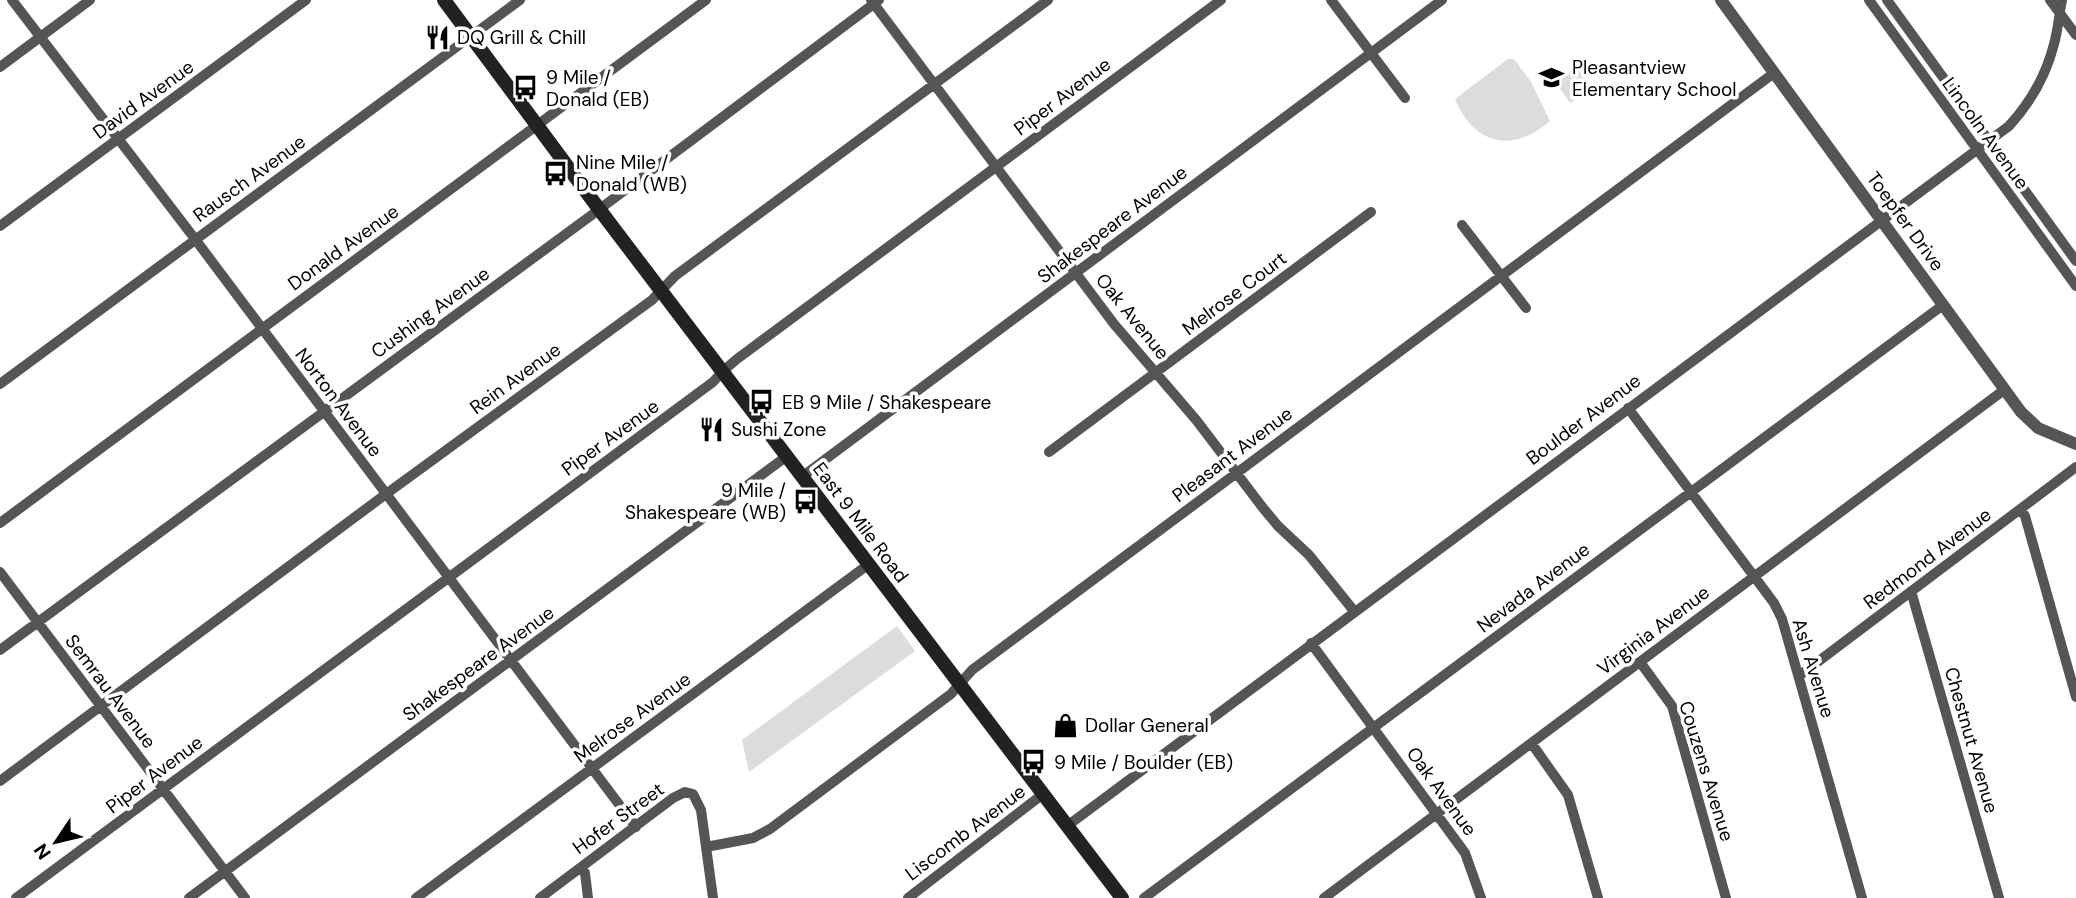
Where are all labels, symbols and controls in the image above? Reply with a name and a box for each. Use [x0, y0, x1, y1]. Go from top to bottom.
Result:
restaurant icon: DQ Grill & Chill [423, 23, 451, 51]
place label: DQ Grill & Chill [457, 25, 586, 50]
street label: Piper Avenue [1009, 52, 1116, 141]
street label: David Avenue [88, 54, 199, 145]
place label: Pleasantview Elementary School [1572, 55, 1736, 102]
school or university icon: Pleasantview Elementary School [1538, 64, 1566, 92]
place label: 9 Mile / Donald (EB) [546, 65, 649, 112]
street label: Lincoln Avenue [1937, 72, 2035, 194]
bus stop icon: 9 Mile / Donald (EB) [512, 74, 540, 102]
street label: Rausch Avenue [188, 129, 311, 228]
place label: Nine Mile / Donald (WB) [576, 150, 687, 197]
bus stop icon: Nine Mile / Donald (WB) [542, 159, 570, 187]
street label: Shakespeare Avenue [1032, 160, 1192, 289]
street label: Toepfer Drive [1861, 167, 1950, 276]
street label: Donald Avenue [283, 199, 404, 296]
street label: Melrose Court [1177, 246, 1292, 341]
street label: Cushing Avenue [366, 261, 495, 364]
street label: Oak Avenue [1090, 268, 1175, 365]
street label: Rein Avenue [465, 337, 566, 420]
street label: Norton Avenue [289, 343, 388, 462]
street label: Boulder Avenue [1521, 368, 1646, 471]
bus stop icon: EB 9 Mile / Shakespeare [748, 388, 776, 416]
place label: EB 9 Mile / Shakespeare [782, 390, 991, 415]
street label: Piper Avenue [556, 394, 664, 481]
street label: Pleasant Avenue [1167, 401, 1297, 508]
restaurant icon: Sushi Zone [697, 415, 725, 443]
place label: Sushi Zone [731, 417, 826, 442]
street label: East 9 Mile Road [807, 457, 914, 588]
place label: 9 Mile / Shakespeare (WB) [625, 478, 786, 525]
bus stop icon: 9 Mile / Shakespeare (WB) [792, 487, 820, 515]
street label: Redmond Avenue [1858, 502, 1996, 615]
street label: Nevada Avenue [1472, 537, 1595, 638]
street label: Virginia Avenue [1592, 580, 1715, 681]
street label: Shakespeare Avenue [397, 600, 559, 727]
street label: Ash Avenue [1787, 615, 1840, 721]
street label: Semrau Avenue [60, 629, 162, 753]
street label: Chestnut Avenue [1939, 664, 2004, 816]
street label: Melrose Avenue [569, 666, 696, 768]
street label: Couzens Avenue [1673, 698, 1740, 844]
shop icon: Dollar General [1051, 711, 1079, 739]
place label: Dollar General [1085, 713, 1209, 738]
street label: Piper Avenue [101, 730, 208, 819]
street label: Oak Avenue [1401, 742, 1482, 841]
bus stop icon: 9 Mile / Boulder (EB) [1020, 748, 1048, 776]
place label: 9 Mile / Boulder (EB) [1054, 750, 1233, 775]
street label: Hofer Street [568, 777, 669, 860]
street label: Liscomb Avenue [900, 779, 1031, 886]
north arrow [21, 807, 91, 877]
text: N [28, 839, 57, 864]

